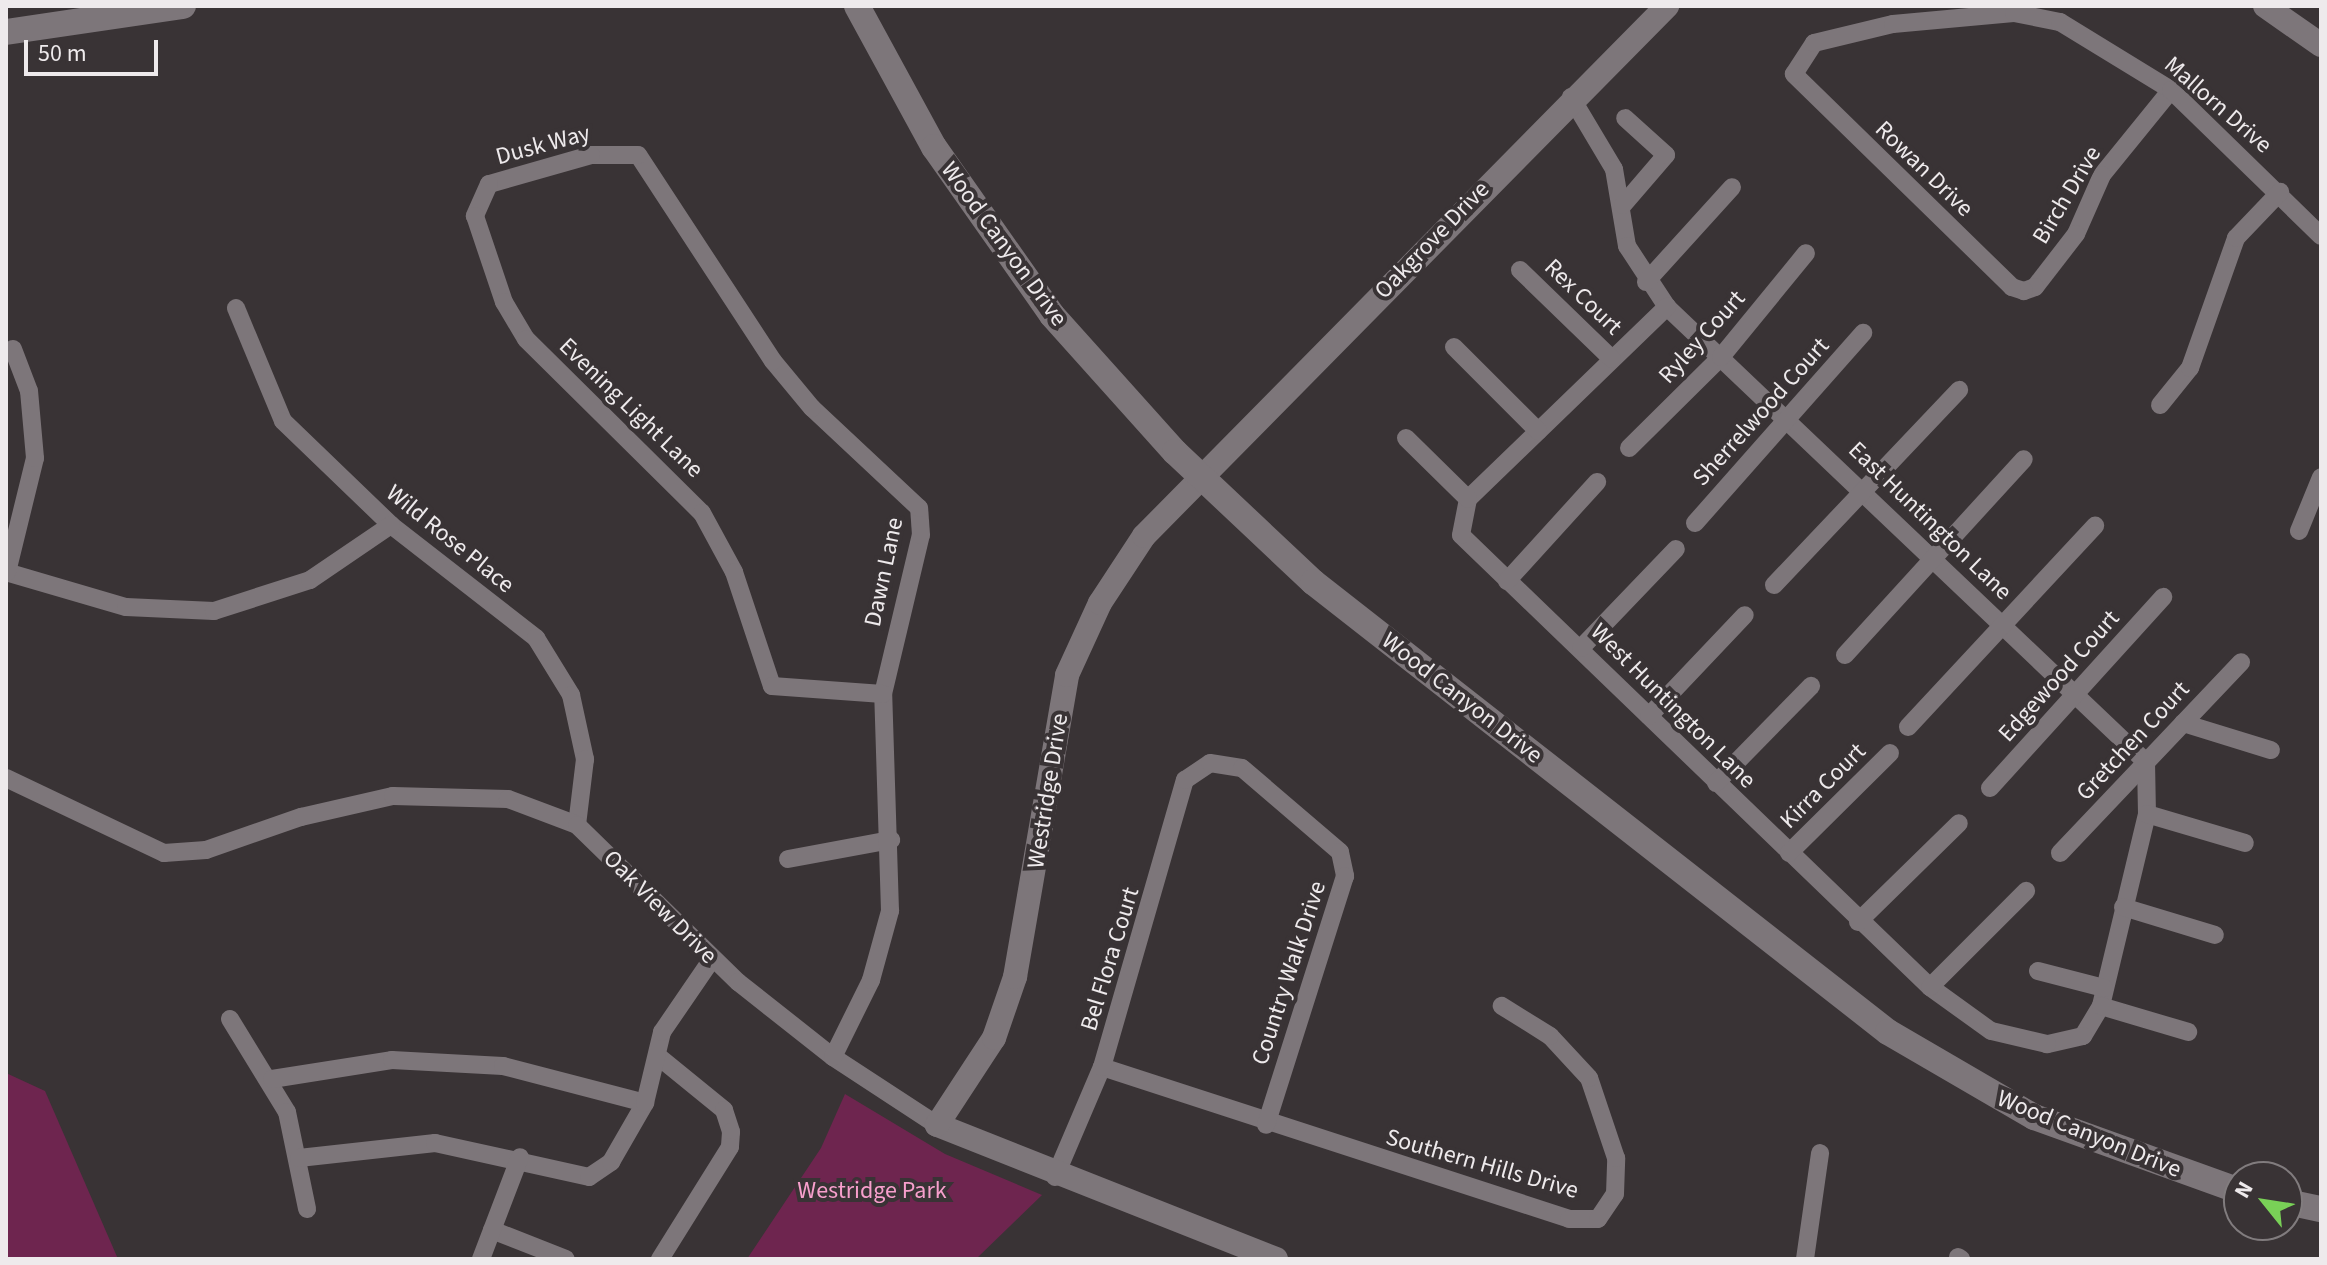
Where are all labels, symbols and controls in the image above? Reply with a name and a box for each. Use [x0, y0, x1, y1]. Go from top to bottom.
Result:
scale bar [28, 24, 162, 74]
text: 50 m [38, 36, 87, 71]
street label: Mallorn Drive [2158, 50, 2278, 160]
street label: Rowan Drive [1869, 115, 1979, 223]
street label: Dusk Way [493, 119, 593, 171]
street label: Birch Drive [2027, 141, 2107, 249]
street label: Wood Canyon Drive [935, 156, 1073, 332]
street label: Oakgrove Drive [1369, 175, 1495, 305]
street label: Rex Court [1538, 253, 1628, 341]
street label: Ryley Court [1653, 285, 1751, 389]
street label: Evening Light Lane [553, 332, 709, 484]
street label: Sherrelwood Court [1687, 332, 1835, 492]
street label: East Huntington Lane [1842, 436, 2018, 606]
street label: Wild Rose Place [380, 479, 520, 599]
street label: Dawn Lane [858, 515, 910, 629]
street label: Edgewood Court [1992, 604, 2126, 748]
street label: West Huntington Lane [1584, 617, 1762, 795]
street label: Wood Canyon Drive [1376, 626, 1548, 770]
street label: Gretchen Court [2071, 675, 2195, 807]
street label: Westridge Drive [1022, 711, 1074, 871]
street label: Kirra Court [1774, 737, 1872, 835]
street label: Oak View Drive [597, 844, 723, 970]
street label: Country Walk Drive [1246, 878, 1332, 1068]
street label: Bel Flora Court [1074, 884, 1146, 1034]
street label: Wood Canyon Drive [1993, 1084, 2185, 1184]
street label: Southern Hills Drive [1382, 1123, 1582, 1205]
north arrow [2223, 1161, 2303, 1241]
text: N [2226, 1176, 2261, 1204]
park label: Westridge Park [797, 1177, 947, 1205]

